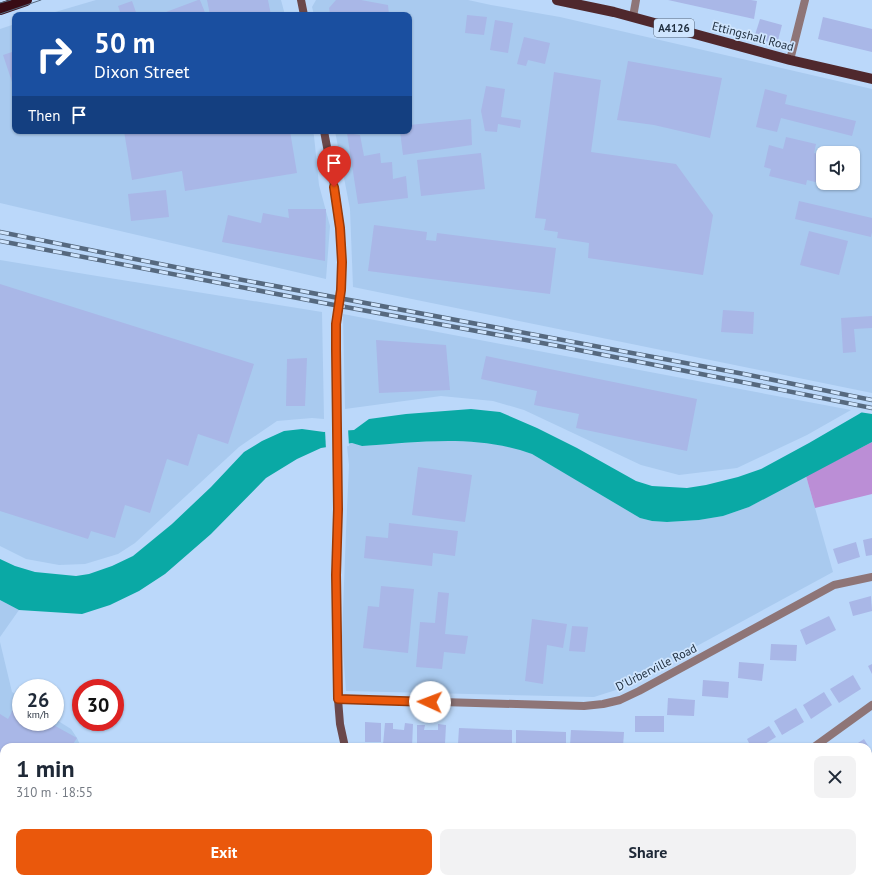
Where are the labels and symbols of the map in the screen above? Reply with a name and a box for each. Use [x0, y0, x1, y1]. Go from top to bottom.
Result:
street label: Ettingshall Road [710, 18, 796, 54]
road number: A4126 [654, 19, 694, 37]
pin [317, 146, 351, 187]
street label: D'Urberville Road [613, 640, 699, 694]
speed limit sign: 30 [72, 679, 124, 731]
position arrow [409, 681, 451, 723]

